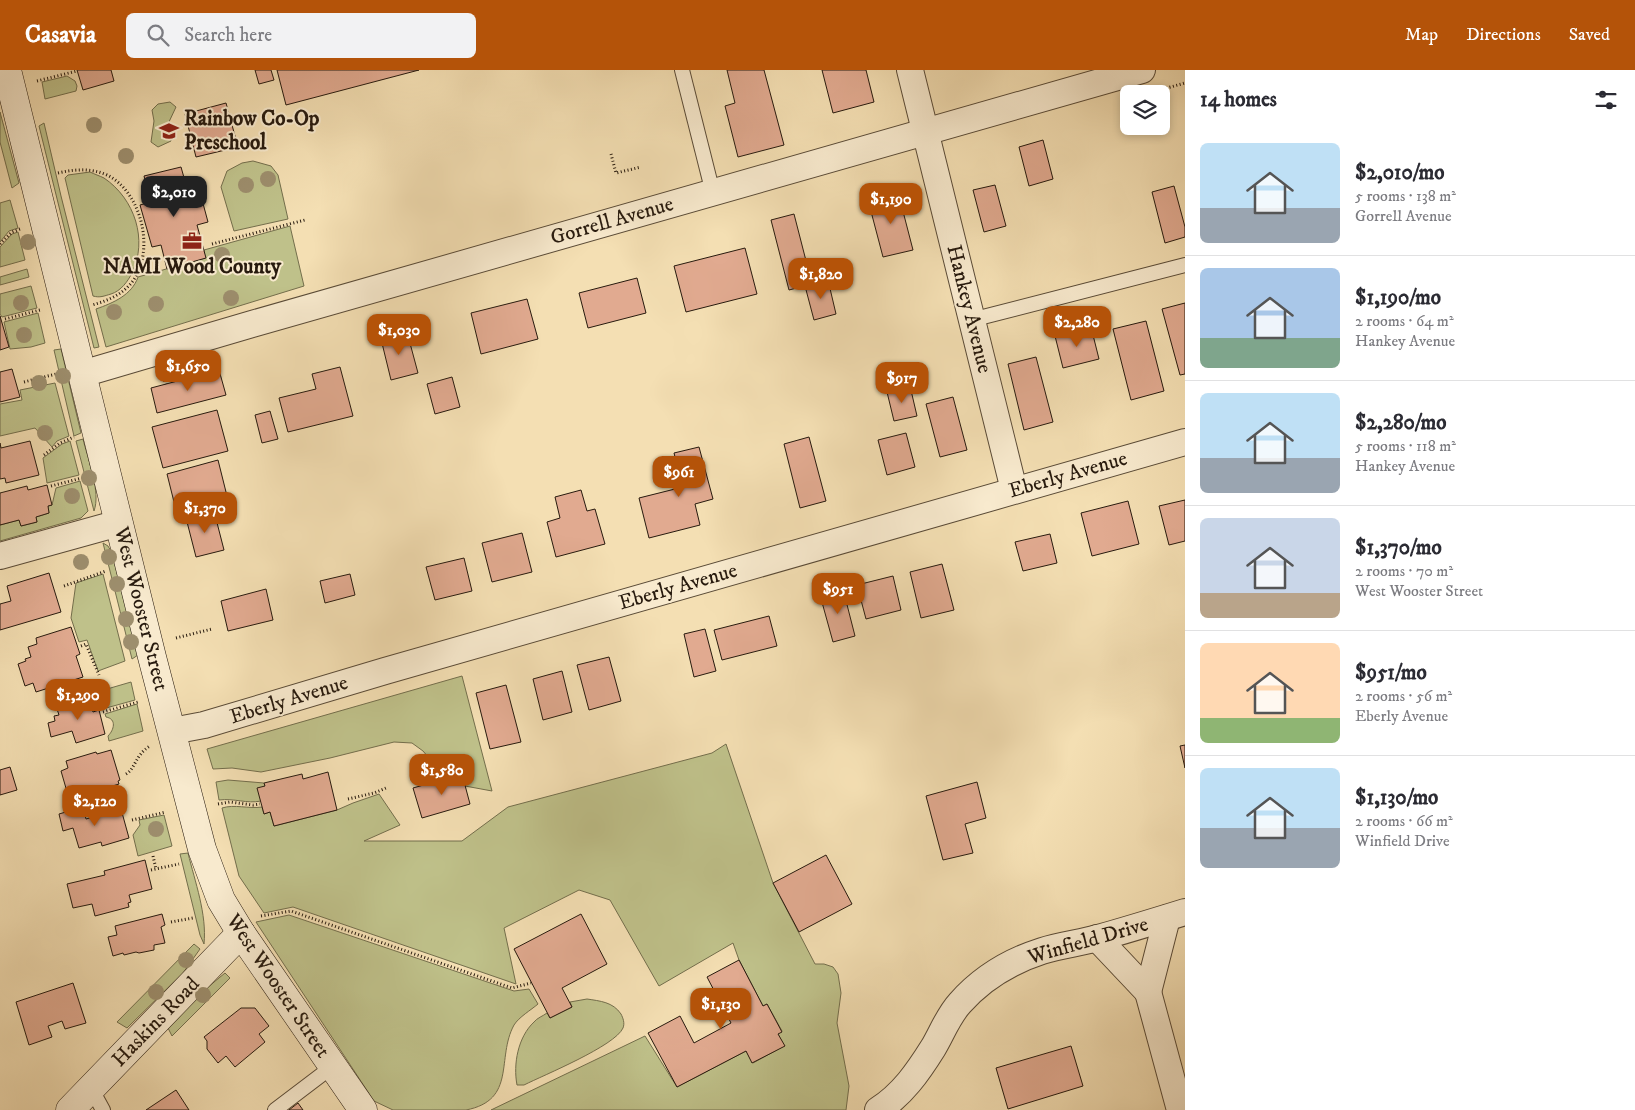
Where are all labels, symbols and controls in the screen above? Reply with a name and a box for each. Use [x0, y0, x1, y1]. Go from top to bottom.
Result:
search box [126, 13, 476, 58]
text: Casavia [25, 20, 96, 50]
icon: search [144, 21, 172, 49]
text: Search here [184, 24, 272, 47]
text: Map [1405, 24, 1438, 46]
text: Directions [1466, 24, 1541, 46]
text: Saved [1569, 24, 1610, 46]
map controls [1120, 85, 1170, 135]
button: layers [1120, 85, 1170, 135]
icon: filters [1592, 86, 1620, 114]
text: 14 homes [1200, 87, 1277, 113]
place label: Rainbow Co-Op Preschool [184, 106, 320, 156]
school or university icon: Rainbow Co-Op Preschool [158, 120, 180, 142]
text: $2,010/mo [1355, 160, 1444, 186]
icon: home [1240, 163, 1300, 223]
pin: $2,010 [133, 176, 215, 218]
text: $2,010 [152, 182, 196, 202]
pin: $1,190 [850, 182, 932, 225]
text: 5 rooms · 138 m² [1355, 186, 1456, 206]
text: $1,190 [870, 189, 912, 209]
street label: Gorrell Avenue [547, 191, 677, 251]
text: Gorrell Avenue [1355, 206, 1452, 226]
office icon: NAMI Wood County [181, 230, 203, 252]
street label: Hankey Avenue [940, 242, 998, 376]
place label: NAMI Wood County [103, 254, 282, 280]
pin: $1,820 [780, 258, 862, 300]
text: $1,820 [799, 264, 843, 284]
text: $1,190/mo [1355, 285, 1441, 311]
icon: home [1240, 288, 1300, 348]
pin: $2,280 [1036, 306, 1118, 348]
text: 2 rooms · 64 m² [1355, 311, 1454, 331]
text: $2,280 [1054, 312, 1100, 332]
pin: $1,030 [358, 314, 440, 356]
text: $1,030 [378, 320, 420, 340]
text: Hankey Avenue [1355, 331, 1455, 351]
pin: $1,650 [147, 350, 229, 392]
text: $1,650 [166, 356, 210, 376]
pin: $917 [872, 362, 932, 404]
text: $917 [887, 368, 917, 388]
text: $2,280/mo [1355, 410, 1446, 436]
icon: home [1240, 413, 1300, 473]
text: 5 rooms · 118 m² [1355, 436, 1456, 456]
street label: Eberly Avenue [1006, 446, 1131, 504]
pin: $961 [649, 456, 709, 498]
text: Hankey Avenue [1355, 456, 1455, 476]
text: $961 [664, 462, 694, 482]
pin: $1,370 [164, 492, 246, 534]
text: $1,370 [184, 498, 226, 518]
street label: West Wooster Street [108, 523, 174, 694]
text: $1,370/mo [1355, 535, 1442, 561]
icon: home [1240, 538, 1300, 598]
street label: Eberly Avenue [616, 558, 741, 616]
text: 2 rooms · 70 m² [1355, 561, 1453, 581]
pin: $951 [808, 572, 868, 615]
text: $951 [823, 579, 853, 599]
text: West Wooster Street [1355, 581, 1483, 601]
text: $951/mo [1355, 660, 1427, 686]
icon: home [1240, 663, 1300, 723]
street label: Eberly Avenue [227, 670, 352, 730]
pin: $1,290 [37, 678, 119, 721]
text: $1,290 [56, 685, 100, 705]
text: 2 rooms · 56 m² [1355, 686, 1452, 706]
text: Eberly Avenue [1355, 706, 1448, 726]
pin: $1,580 [401, 754, 483, 796]
text: $1,580 [420, 760, 464, 780]
pin: $2,120 [54, 784, 136, 827]
text: $1,130/mo [1355, 785, 1438, 811]
icon: home [1240, 788, 1300, 848]
text: $2,120 [73, 791, 117, 811]
text: 2 rooms · 66 m² [1355, 811, 1453, 831]
text: Winfield Drive [1355, 831, 1450, 851]
street label: West Wooster Street [220, 908, 336, 1063]
street label: Winfield Drive [1024, 911, 1152, 971]
street label: Haskins Road [107, 971, 206, 1073]
pin: $1,130 [680, 988, 762, 1030]
text: $1,130 [701, 994, 741, 1014]

